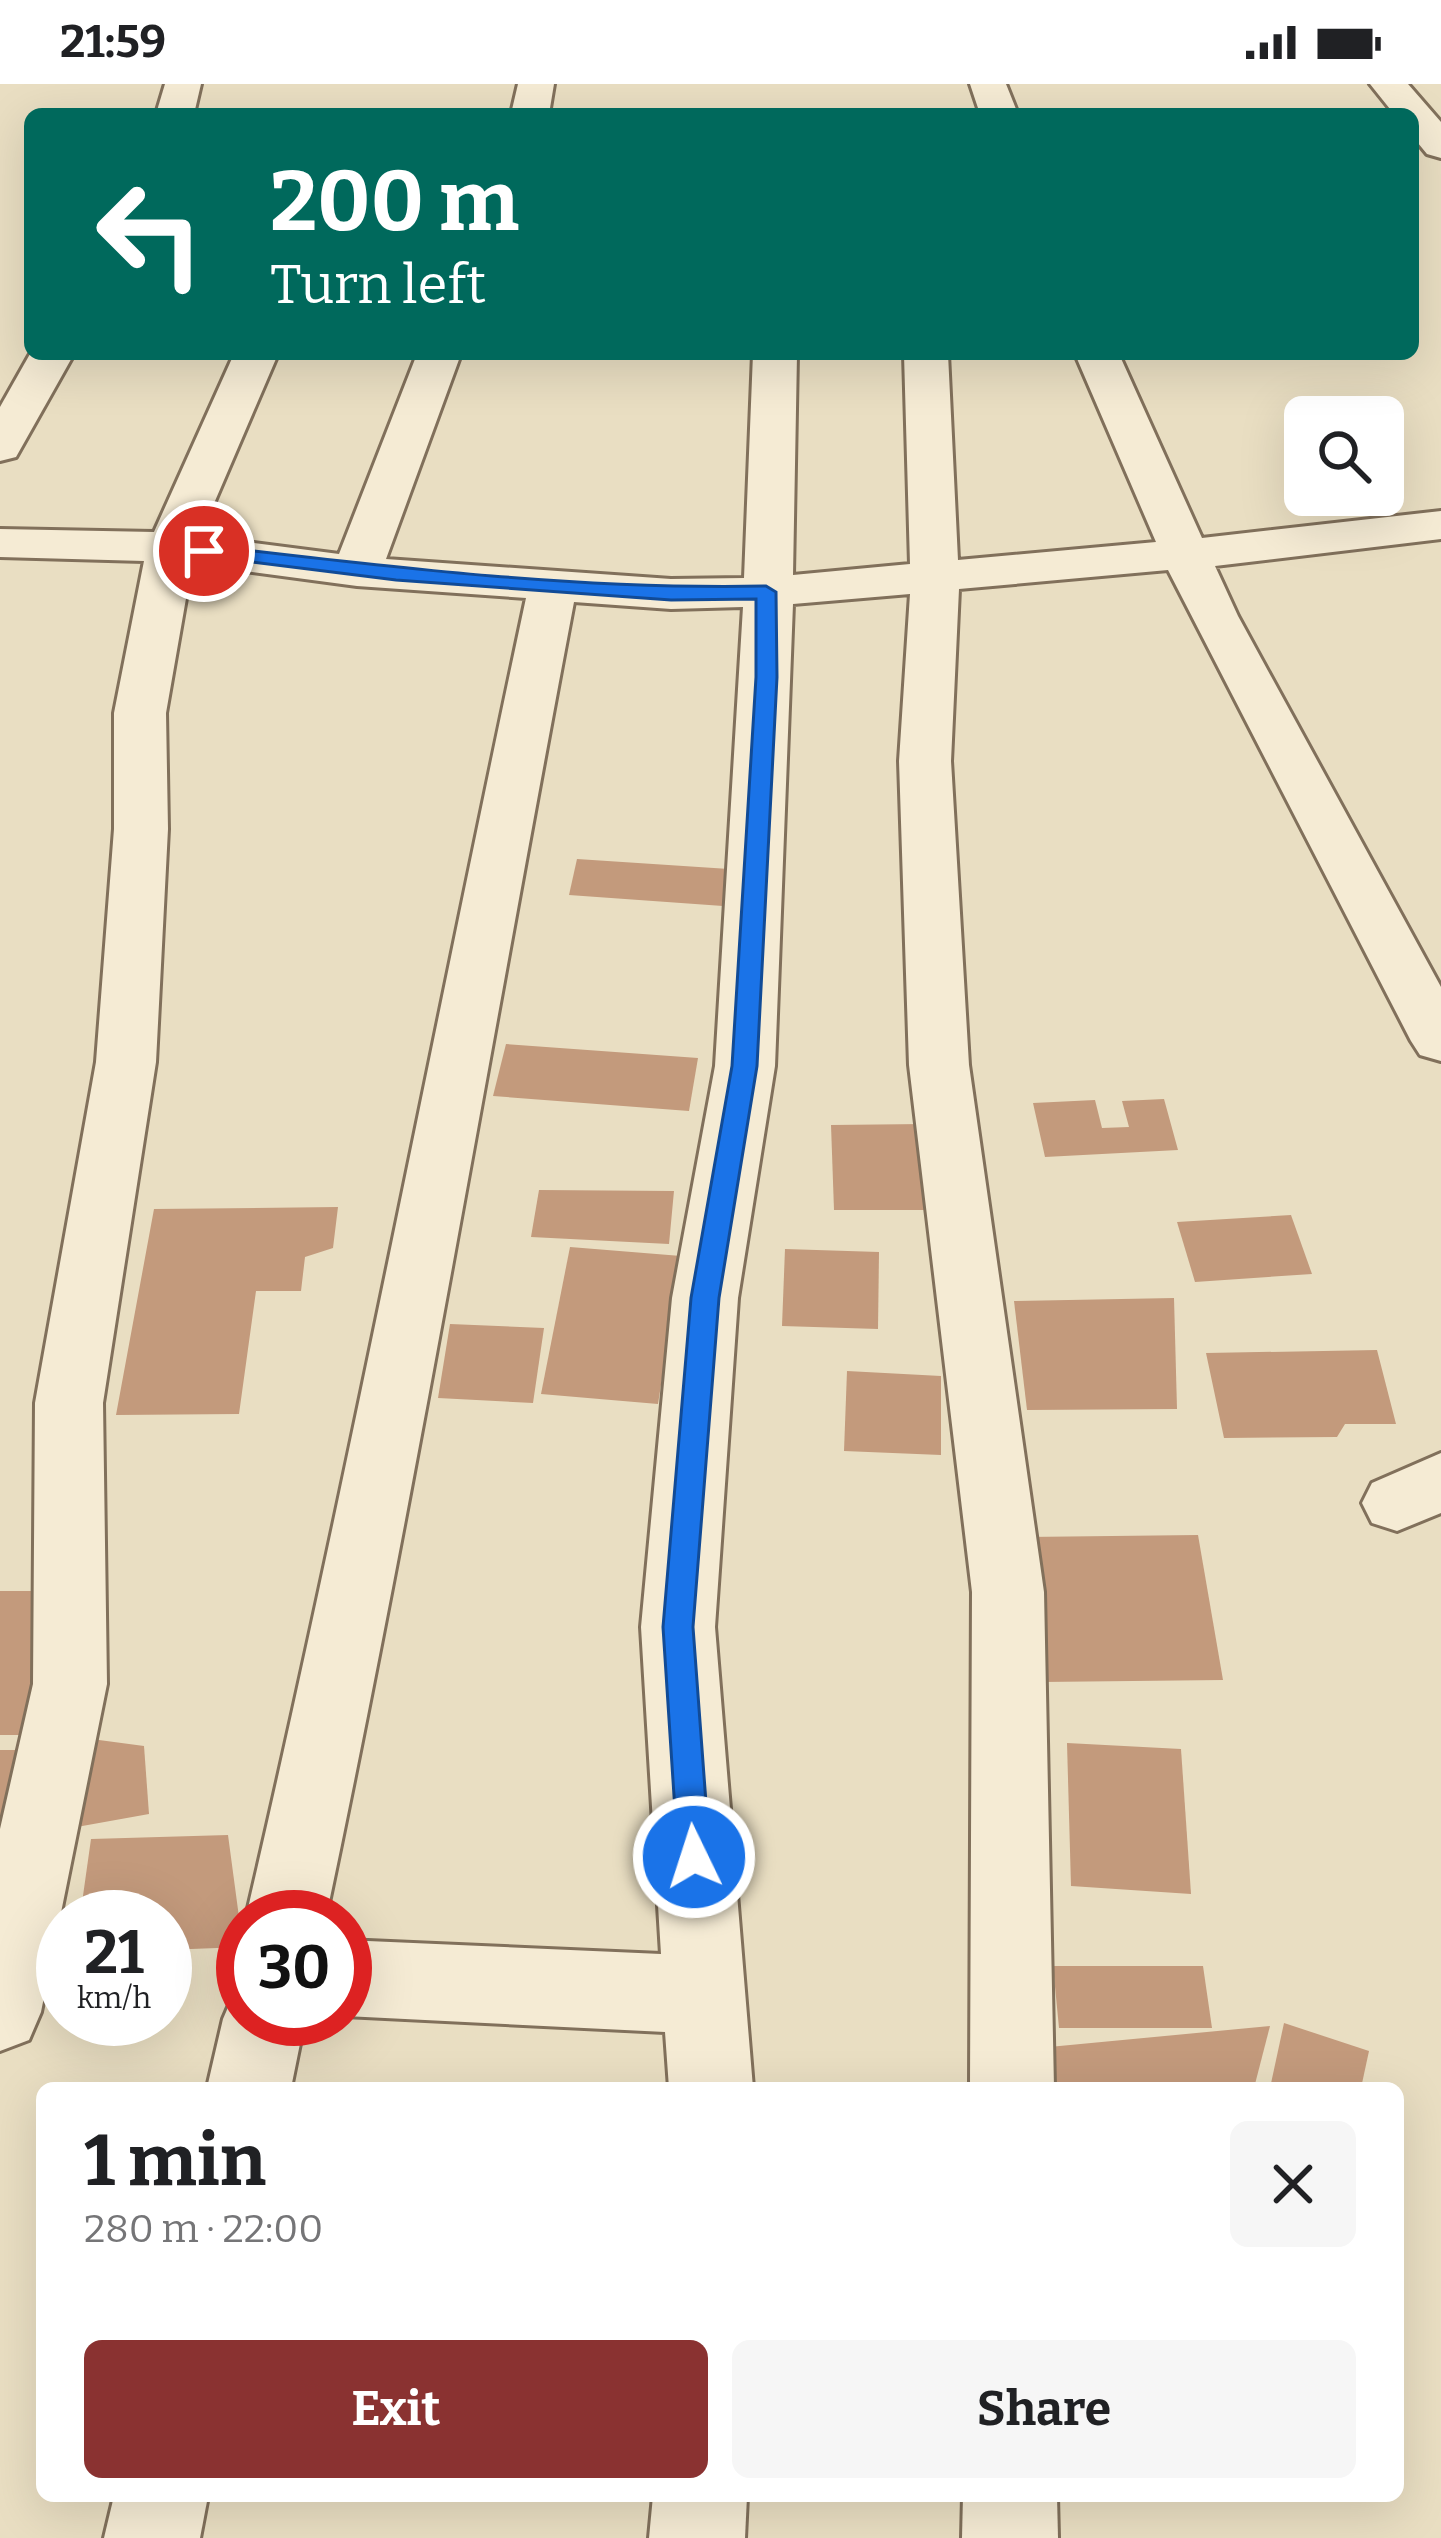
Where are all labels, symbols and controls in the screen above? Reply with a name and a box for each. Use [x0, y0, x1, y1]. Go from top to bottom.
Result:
text: 21:59 [60, 15, 166, 69]
text: 200 m [270, 151, 519, 252]
icon: left [72, 156, 228, 312]
text: Turn left [270, 253, 486, 317]
map controls [1284, 396, 1404, 516]
button: search [1284, 396, 1404, 516]
pin [153, 500, 255, 602]
icon: arrive [171, 518, 237, 584]
position arrow [631, 1794, 757, 1920]
speed limit sign: 30 [216, 1890, 372, 2046]
text: 21 [84, 1917, 144, 1989]
text: km/h [77, 1980, 151, 2016]
text: 1 min [84, 2118, 266, 2204]
button: close [1230, 2121, 1356, 2247]
text: 280 m · 22:00 [84, 2206, 323, 2252]
button: Exit [84, 2340, 708, 2478]
button: Share [732, 2340, 1356, 2478]

